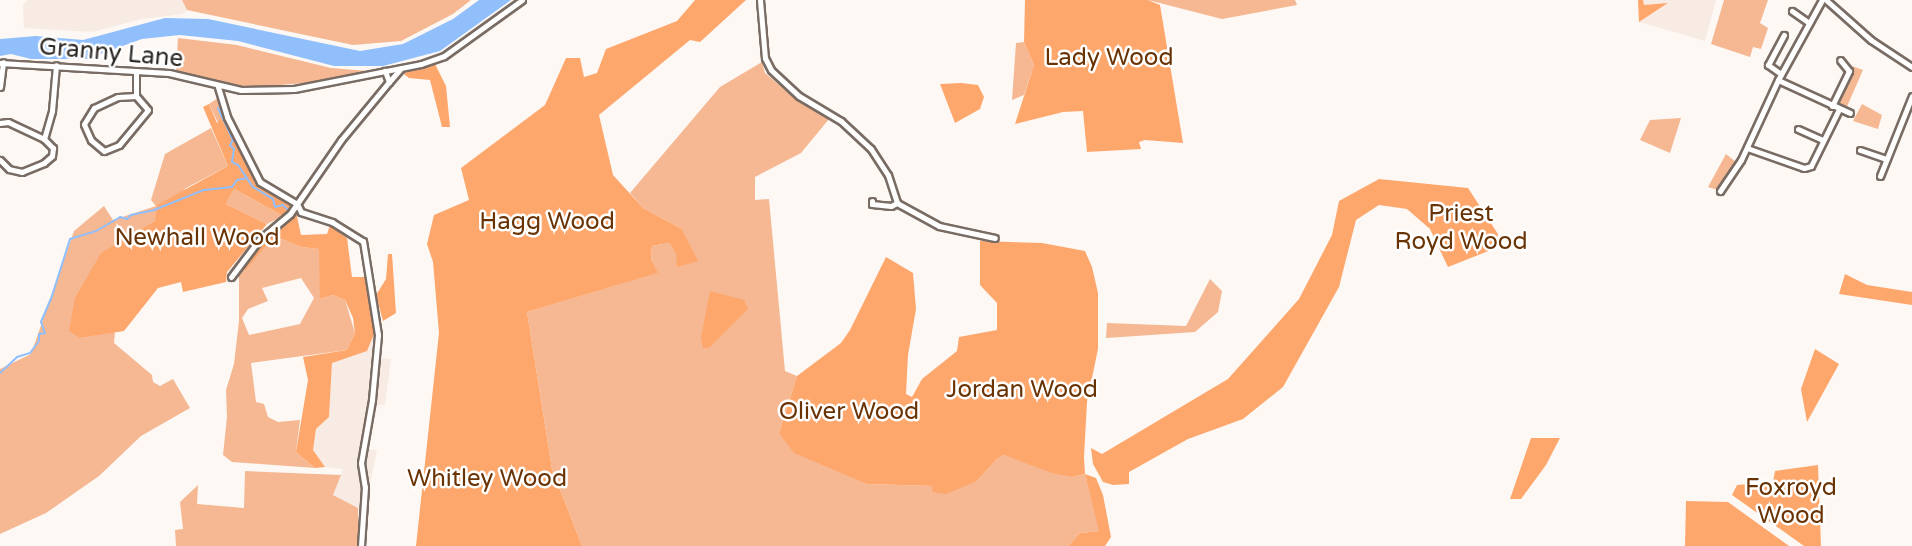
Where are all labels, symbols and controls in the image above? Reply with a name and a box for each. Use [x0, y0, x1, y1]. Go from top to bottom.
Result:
street label: Granny Lane [38, 32, 184, 74]
park label: Lady Wood [1044, 44, 1174, 72]
park label: Priest Royd Wood [1394, 200, 1528, 256]
park label: Hagg Wood [479, 208, 615, 236]
park label: Newhall Wood [114, 224, 280, 252]
park label: Jordan Wood [946, 376, 1098, 404]
park label: Oliver Wood [779, 398, 919, 426]
park label: Whitley Wood [407, 465, 567, 493]
park label: Foxroyd Wood [1745, 474, 1837, 530]

